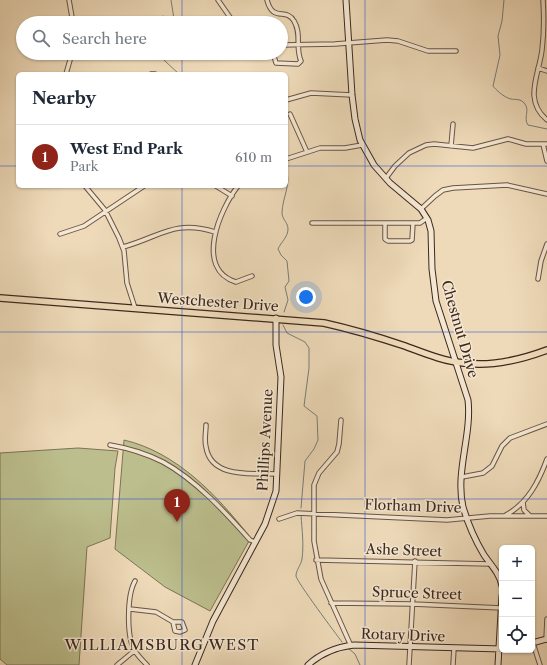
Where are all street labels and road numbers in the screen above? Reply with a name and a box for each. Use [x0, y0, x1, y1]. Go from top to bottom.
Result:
street label: Chestnut Drive [437, 278, 483, 380]
street label: Westchester Drive [156, 289, 279, 315]
street label: Phillips Avenue [253, 388, 277, 492]
street label: Florham Drive [364, 495, 462, 517]
street label: Ashe Street [364, 540, 443, 560]
street label: Spruce Street [372, 582, 462, 604]
street label: Rotary Drive [361, 625, 446, 645]

